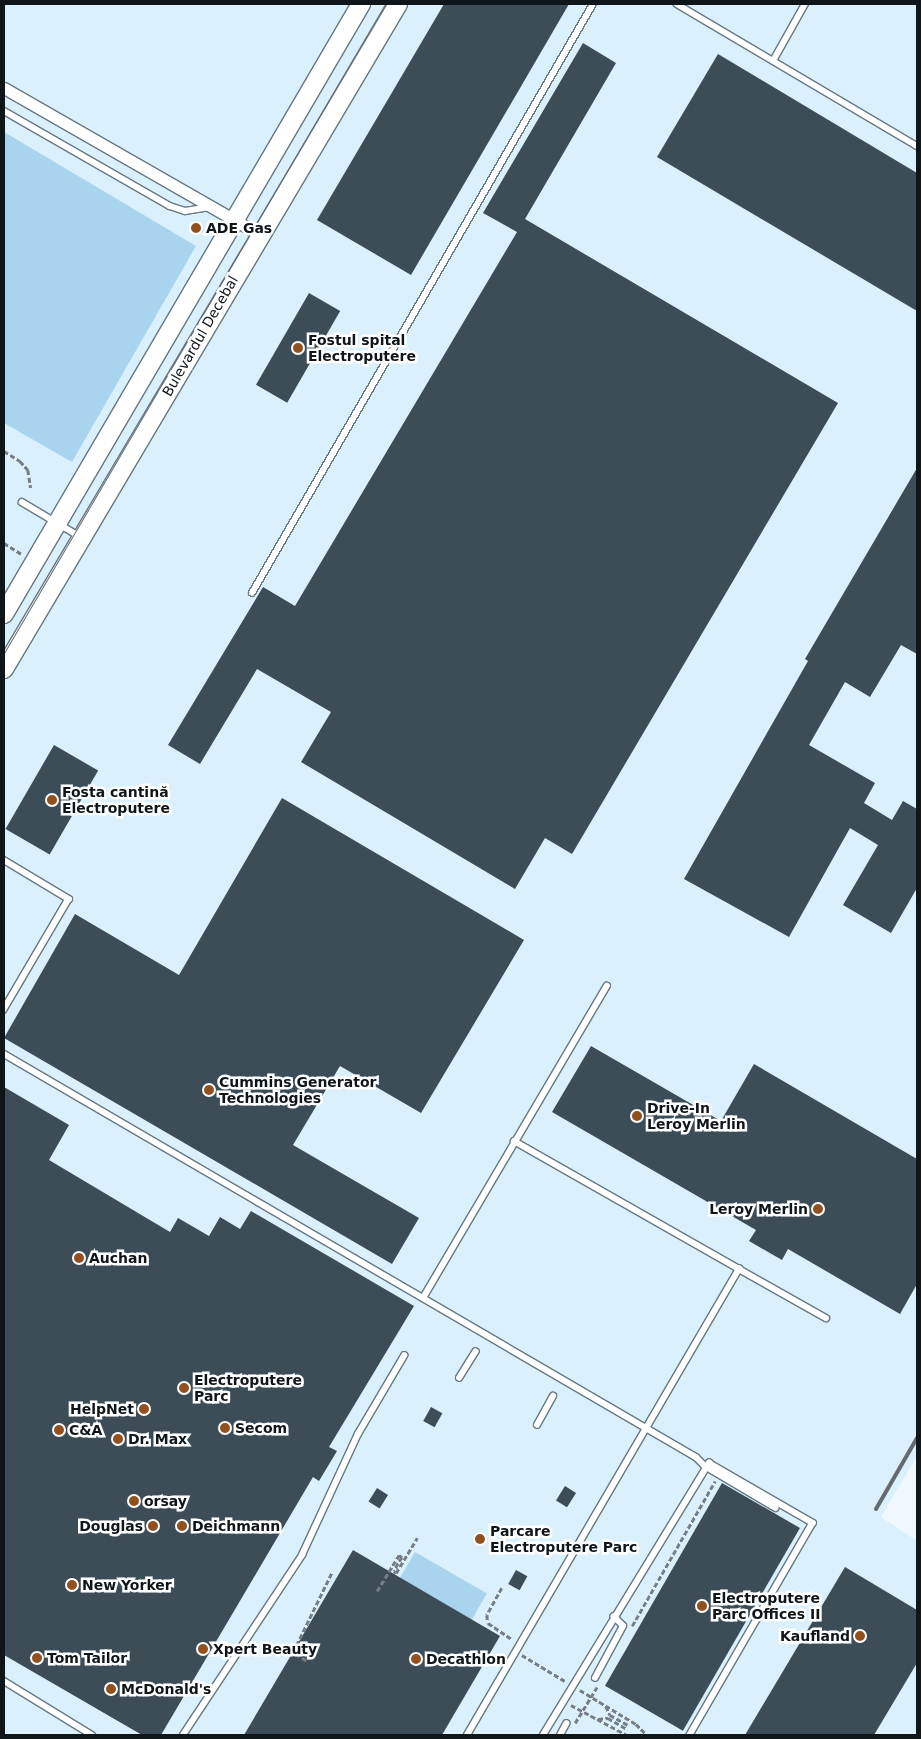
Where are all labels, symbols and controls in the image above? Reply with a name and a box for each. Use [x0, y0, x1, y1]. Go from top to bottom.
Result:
place label: ADE Gas [206, 220, 272, 236]
marker: ADE Gas [190, 222, 202, 234]
street label: Bulevardul Decebal [159, 273, 241, 399]
place label: Fostul spital Electroputere [308, 332, 416, 364]
marker: Fostul spital Electroputere [292, 342, 304, 354]
place label: Fosta cantină Electroputere [62, 784, 170, 816]
marker: Fosta cantină Electroputere [46, 794, 58, 806]
place label: Cummins Generator Technologies [219, 1074, 376, 1106]
marker: Cummins Generator Technologies [203, 1084, 215, 1096]
place label: Drive-In Leroy Merlin [647, 1100, 746, 1132]
marker: Drive-In Leroy Merlin [631, 1110, 643, 1122]
place label: Leroy Merlin [709, 1201, 808, 1217]
marker: Leroy Merlin [812, 1203, 824, 1215]
place label: Auchan [89, 1250, 147, 1266]
marker: Auchan [73, 1252, 85, 1264]
place label: Electroputere Parc [194, 1372, 302, 1404]
marker: Electroputere Parc [178, 1382, 190, 1394]
place label: HelpNet [70, 1401, 134, 1417]
marker: HelpNet [138, 1403, 150, 1415]
place label: Secom [235, 1420, 287, 1436]
place label: C&A [69, 1422, 102, 1438]
marker: Secom [219, 1422, 231, 1434]
marker: C&A [53, 1424, 65, 1436]
place label: Dr. Max [128, 1431, 187, 1447]
marker: Dr. Max [112, 1433, 124, 1445]
place label: orsay [144, 1493, 187, 1509]
marker: orsay [128, 1495, 140, 1507]
place label: Douglas [79, 1518, 143, 1534]
place label: Deichmann [192, 1518, 280, 1534]
marker: Douglas [147, 1520, 159, 1532]
marker: Deichmann [176, 1520, 188, 1532]
place label: Parcare Electroputere Parc [490, 1523, 637, 1555]
marker: Parcare Electroputere Parc [474, 1533, 486, 1545]
place label: New Yorker [82, 1577, 172, 1593]
marker: New Yorker [66, 1579, 78, 1591]
place label: Electroputere Parc Offices II [712, 1590, 820, 1622]
marker: Electroputere Parc Offices II [696, 1600, 708, 1612]
place label: Kaufland [780, 1628, 850, 1644]
marker: Kaufland [854, 1630, 866, 1642]
place label: Xpert Beauty [213, 1641, 317, 1657]
marker: Xpert Beauty [197, 1643, 209, 1655]
place label: Tom Tailor [47, 1650, 127, 1666]
place label: Decathlon [426, 1651, 506, 1667]
marker: Tom Tailor [31, 1652, 43, 1664]
marker: Decathlon [410, 1653, 422, 1665]
place label: McDonald's [121, 1681, 211, 1697]
marker: McDonald's [105, 1683, 117, 1695]

